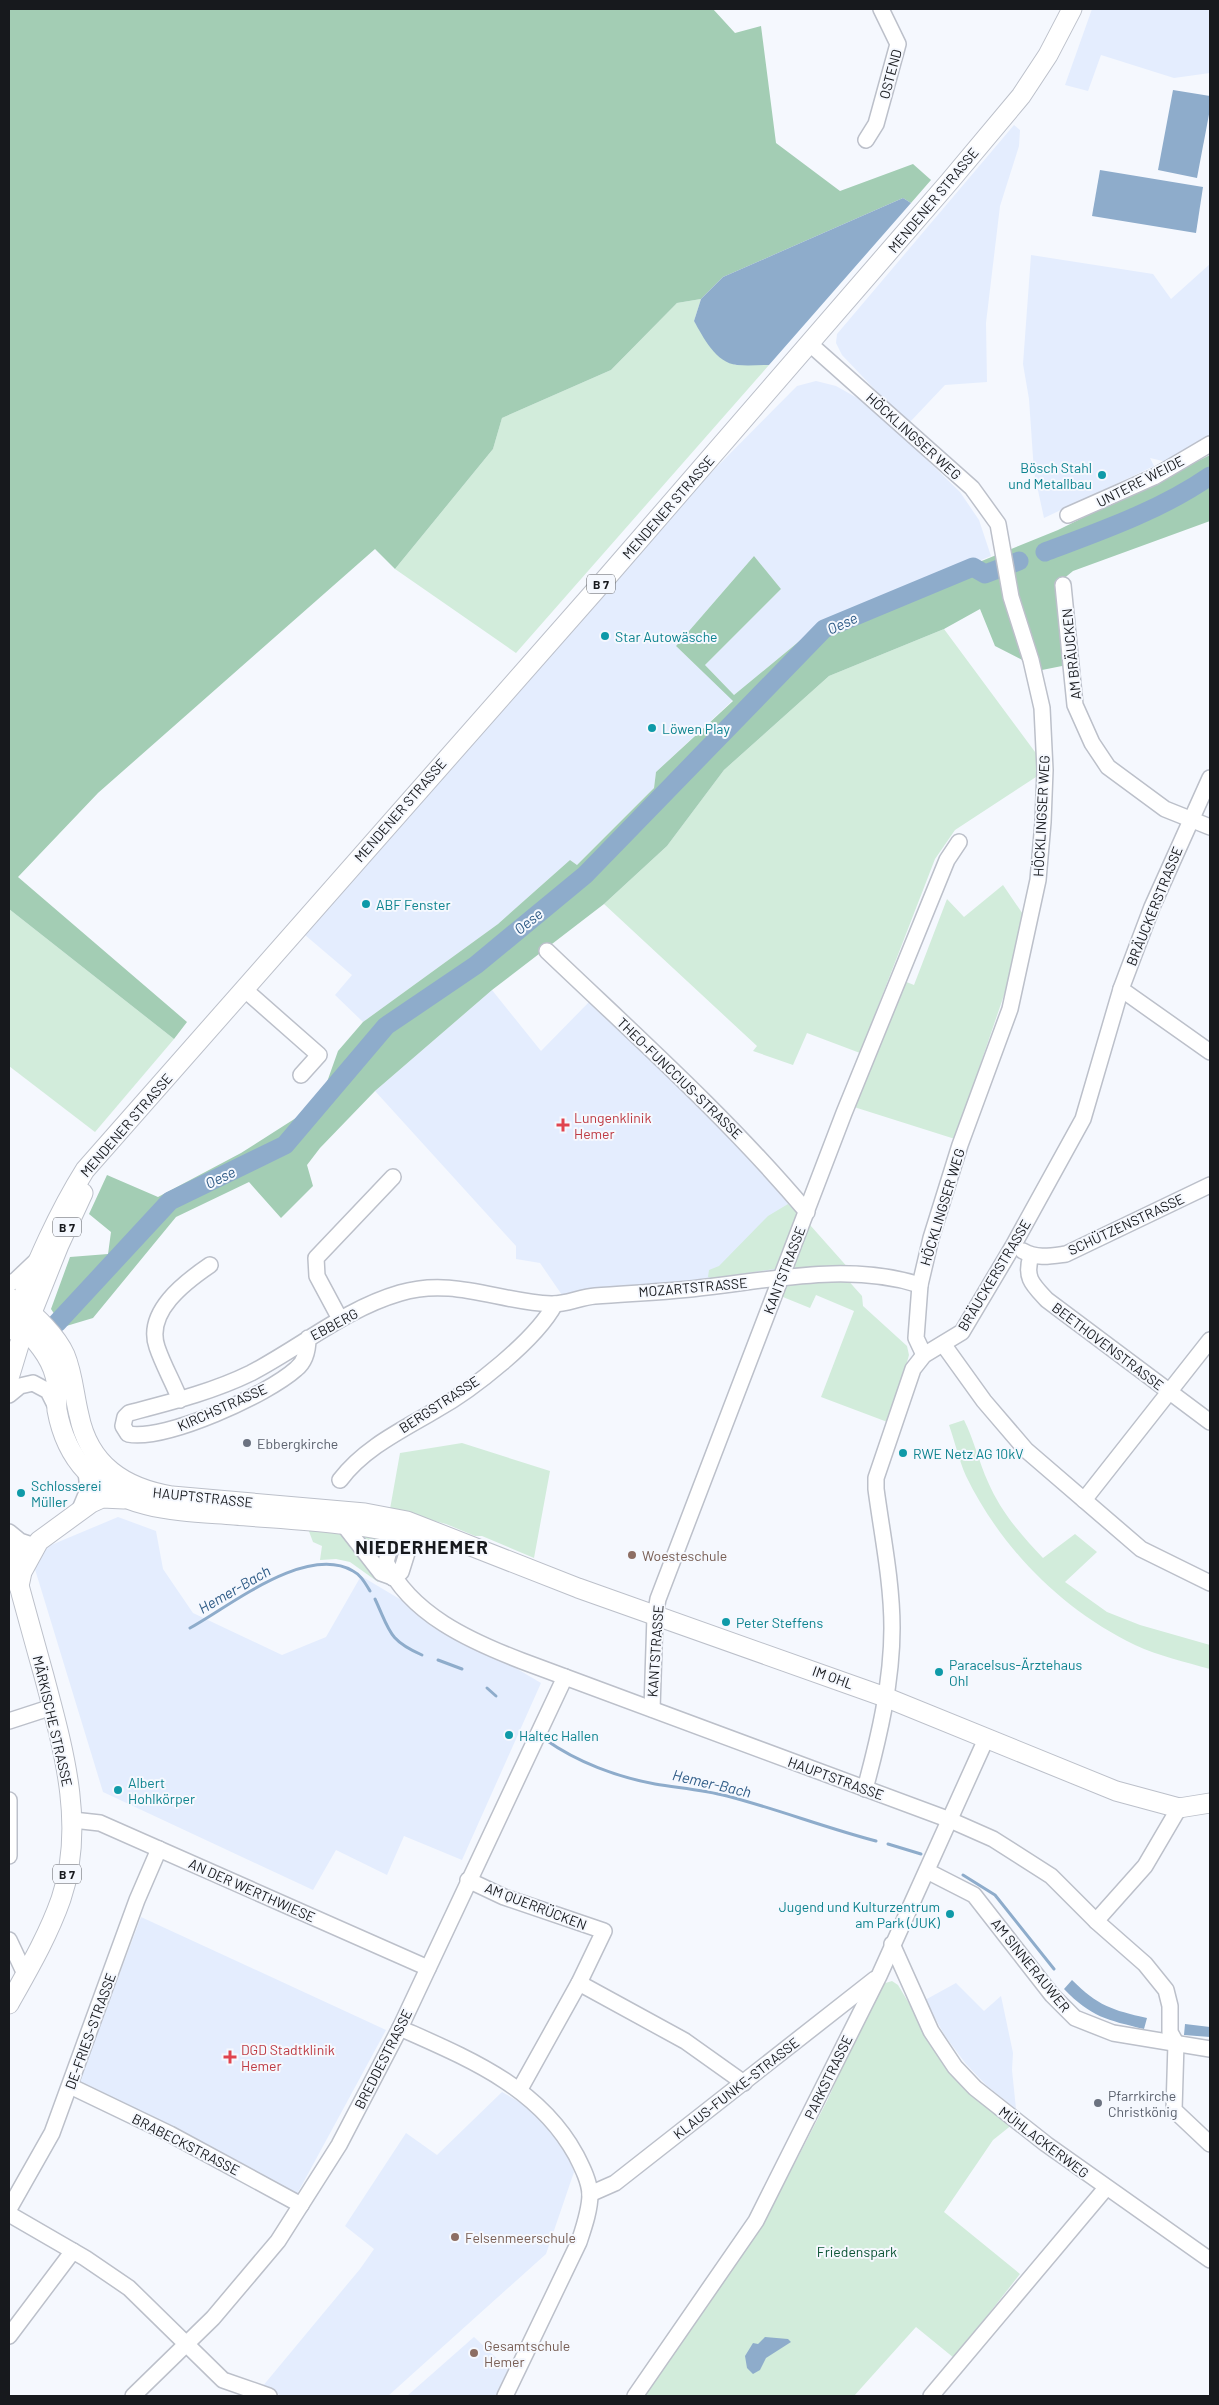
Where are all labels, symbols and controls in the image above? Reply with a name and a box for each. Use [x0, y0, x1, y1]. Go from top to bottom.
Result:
street label: OSTEND [875, 47, 905, 101]
street label: MENDENER STRASSE [884, 144, 982, 256]
street label: HÖCKLINGSER WEG [863, 389, 965, 483]
street label: MENDENER STRASSE [618, 452, 718, 562]
street label: UNTERE WEIDE [1093, 452, 1187, 510]
place label: Bösch Stahl und Metallbau [1008, 459, 1092, 492]
marker: Bösch Stahl und Metallbau [1096, 469, 1108, 481]
road number: B 7 [587, 574, 615, 594]
water label: Oese [824, 608, 860, 638]
street label: AM BRÄUCKEN [1058, 608, 1084, 700]
place label: Star Autowäsche [615, 628, 718, 645]
marker: Star Autowäsche [599, 630, 611, 642]
place label: Löwen Play [662, 720, 730, 737]
marker: Löwen Play [646, 722, 658, 734]
street label: MENDENER STRASSE [350, 755, 450, 865]
street label: HÖCKLINGSER WEG [1029, 755, 1053, 877]
street label: BRÄUCKERSTRASSE [1122, 844, 1186, 968]
place label: ABF Fenster [376, 896, 451, 913]
marker: ABF Fenster [360, 898, 372, 910]
water label: Oese [510, 904, 546, 938]
street label: THEO-FUNCCIUS-STRASSE [614, 1014, 746, 1142]
street label: MENDENER STRASSE [76, 1070, 176, 1180]
place label: Lungenklinik Hemer [574, 1109, 651, 1142]
marker: Lungenklinik Hemer [556, 1118, 570, 1132]
street label: HÖCKLINGSER WEG [916, 1146, 968, 1268]
water label: Oese [202, 1162, 238, 1192]
street label: SCHÜTZENSTRASSE [1065, 1190, 1187, 1258]
street label: BRÄUCKERSTRASSE [954, 1216, 1034, 1334]
road number: B 7 [53, 1218, 81, 1236]
street label: KANTSTRASSE [759, 1224, 809, 1316]
street label: MOZARTSTRASSE [638, 1274, 748, 1300]
street label: BEETHOVENSTRASSE [1049, 1299, 1167, 1393]
street label: EBBERG [307, 1304, 361, 1344]
street label: BERGSTRASSE [396, 1372, 482, 1436]
street label: KIRCHSTRASSE [175, 1380, 269, 1434]
place label: Ebbergkirche [257, 1435, 338, 1452]
marker: Ebbergkirche [241, 1437, 253, 1449]
place label: RWE Netz AG 10kV [913, 1445, 1024, 1462]
marker: RWE Netz AG 10kV [897, 1447, 909, 1459]
place label: Schlosserei Müller [31, 1477, 102, 1510]
street label: HAUPTSTRASSE [152, 1483, 254, 1511]
marker: Schlosserei Müller [15, 1487, 27, 1499]
district label: NIEDERHEMER [355, 1535, 489, 1558]
place label: Woesteschule [642, 1547, 727, 1564]
marker: Woesteschule [626, 1549, 638, 1561]
water label: Hemer-Bach [195, 1561, 273, 1617]
street label: KANTSTRASSE [643, 1604, 667, 1698]
place label: Peter Steffens [736, 1614, 823, 1631]
marker: Peter Steffens [720, 1616, 732, 1628]
street label: MÄRKISCHE STRASSE [30, 1654, 76, 1788]
place label: Paracelsus-Ärztehaus Ohl [949, 1656, 1082, 1689]
street label: IM OHL [810, 1662, 856, 1692]
marker: Paracelsus-Ärztehaus Ohl [933, 1666, 945, 1678]
place label: Haltec Hallen [519, 1727, 599, 1744]
marker: Haltec Hallen [503, 1729, 515, 1741]
street label: HAUPTSTRASSE [786, 1753, 886, 1803]
water label: Hemer-Bach [671, 1765, 753, 1801]
place label: Albert Hohlkörper [128, 1774, 195, 1807]
marker: Albert Hohlkörper [112, 1784, 124, 1796]
street label: AN DER WERTHWIESE [186, 1854, 318, 1926]
road number: B 7 [53, 1865, 81, 1884]
street label: AM QUERRÜCKEN [483, 1879, 589, 1933]
place label: Jugend und Kulturzentrum am Park (JUK) [779, 1898, 940, 1931]
marker: Jugend und Kulturzentrum am Park (JUK) [944, 1908, 956, 1920]
street label: AM SINNERAUWER [988, 1915, 1074, 2015]
street label: DE-FRIES-STRASSE [61, 1970, 119, 2092]
street label: BREDDESTRASSE [351, 2006, 415, 2112]
street label: PARKSTRASSE [800, 2032, 856, 2122]
street label: KLAUS-FUNKE-STRASSE [670, 2034, 802, 2142]
place label: DGD Stadtklinik Hemer [241, 2041, 335, 2074]
marker: DGD Stadtklinik Hemer [223, 2050, 237, 2064]
place label: Pfarrkirche Christkönig [1108, 2087, 1177, 2120]
marker: Pfarrkirche Christkönig [1092, 2097, 1104, 2109]
street label: MÜHLACKERWEG [996, 2103, 1092, 2181]
street label: BRABECKSTRASSE [129, 2110, 243, 2178]
place label: Felsenmeerschule [465, 2229, 576, 2246]
marker: Felsenmeerschule [449, 2231, 461, 2243]
park label: Friedenspark [817, 2243, 897, 2260]
place label: Gesamtschule Hemer [484, 2337, 570, 2370]
marker: Gesamtschule Hemer [468, 2347, 480, 2359]

